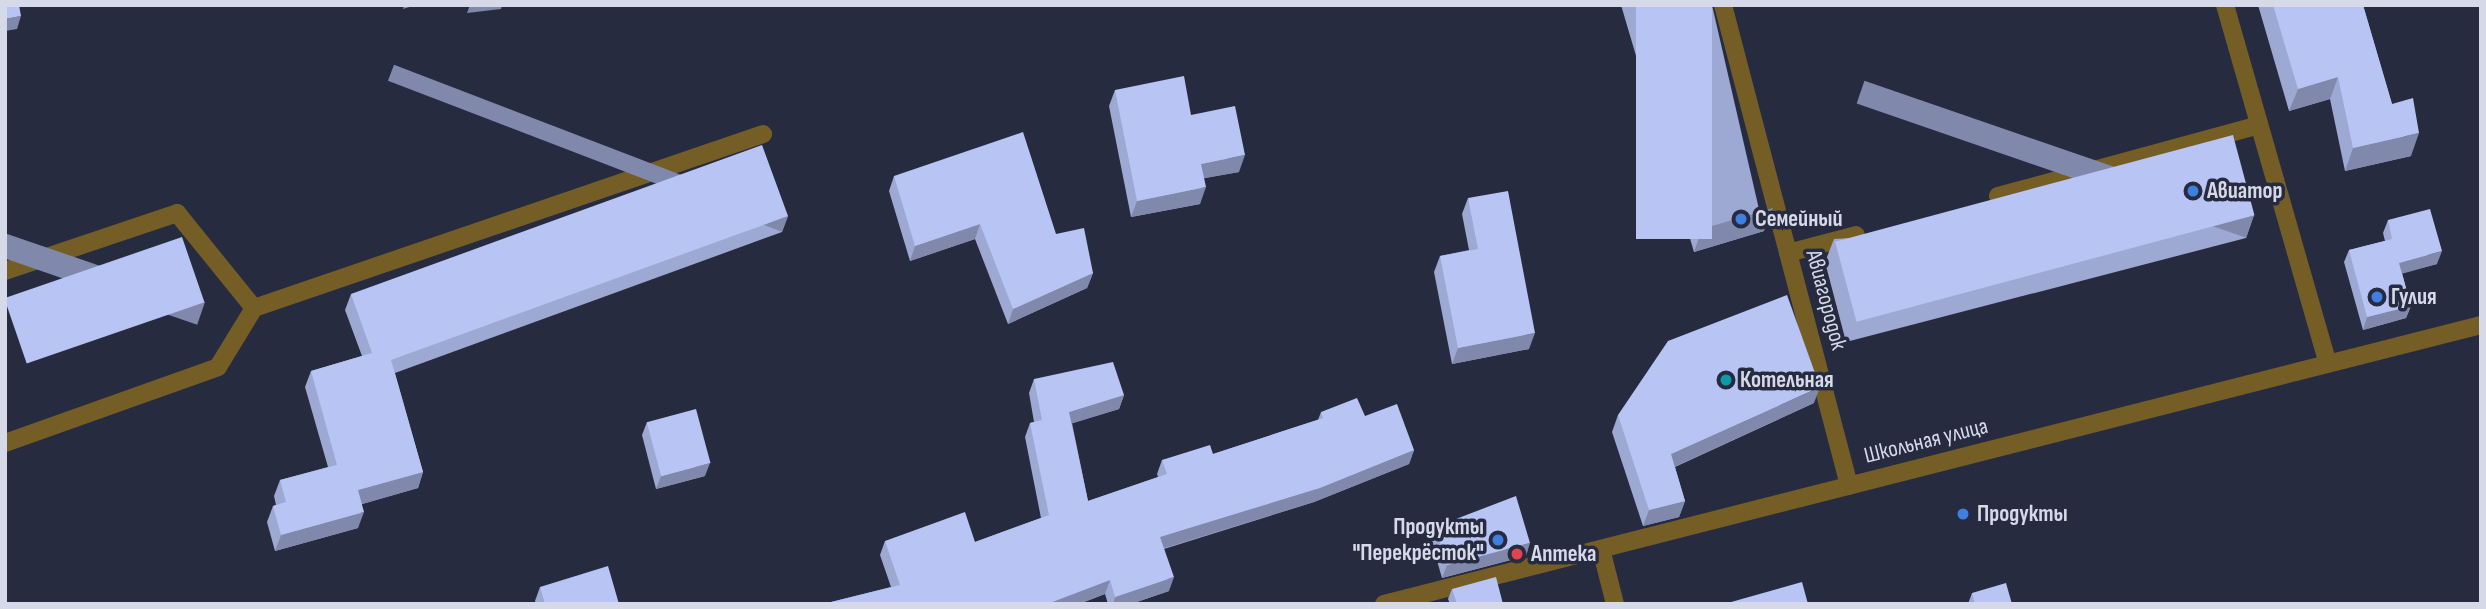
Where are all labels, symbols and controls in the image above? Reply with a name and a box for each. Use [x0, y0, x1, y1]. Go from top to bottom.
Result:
place label: Авиатор [2207, 177, 2282, 205]
marker: Авиатор [2185, 183, 2201, 199]
place label: Семейный [1755, 205, 1842, 233]
marker: Семейный [1733, 211, 1749, 227]
street label: Авиагородок [1799, 247, 1853, 353]
place label: Гулия [2391, 283, 2437, 311]
marker: Гулия [2369, 289, 2385, 305]
place label: Котельная [1740, 366, 1834, 394]
marker: Котельная [1718, 372, 1734, 388]
street label: Школьная улица [1861, 412, 1991, 470]
place label: Продукты [1977, 500, 2068, 528]
marker: Продукты [1955, 506, 1971, 522]
place label: Продукты "Перекрёсток" [1352, 513, 1484, 567]
marker: Продукты "Перекрёсток" [1490, 532, 1506, 548]
place label: Аптека [1531, 540, 1597, 568]
marker: Аптека [1509, 546, 1525, 562]

